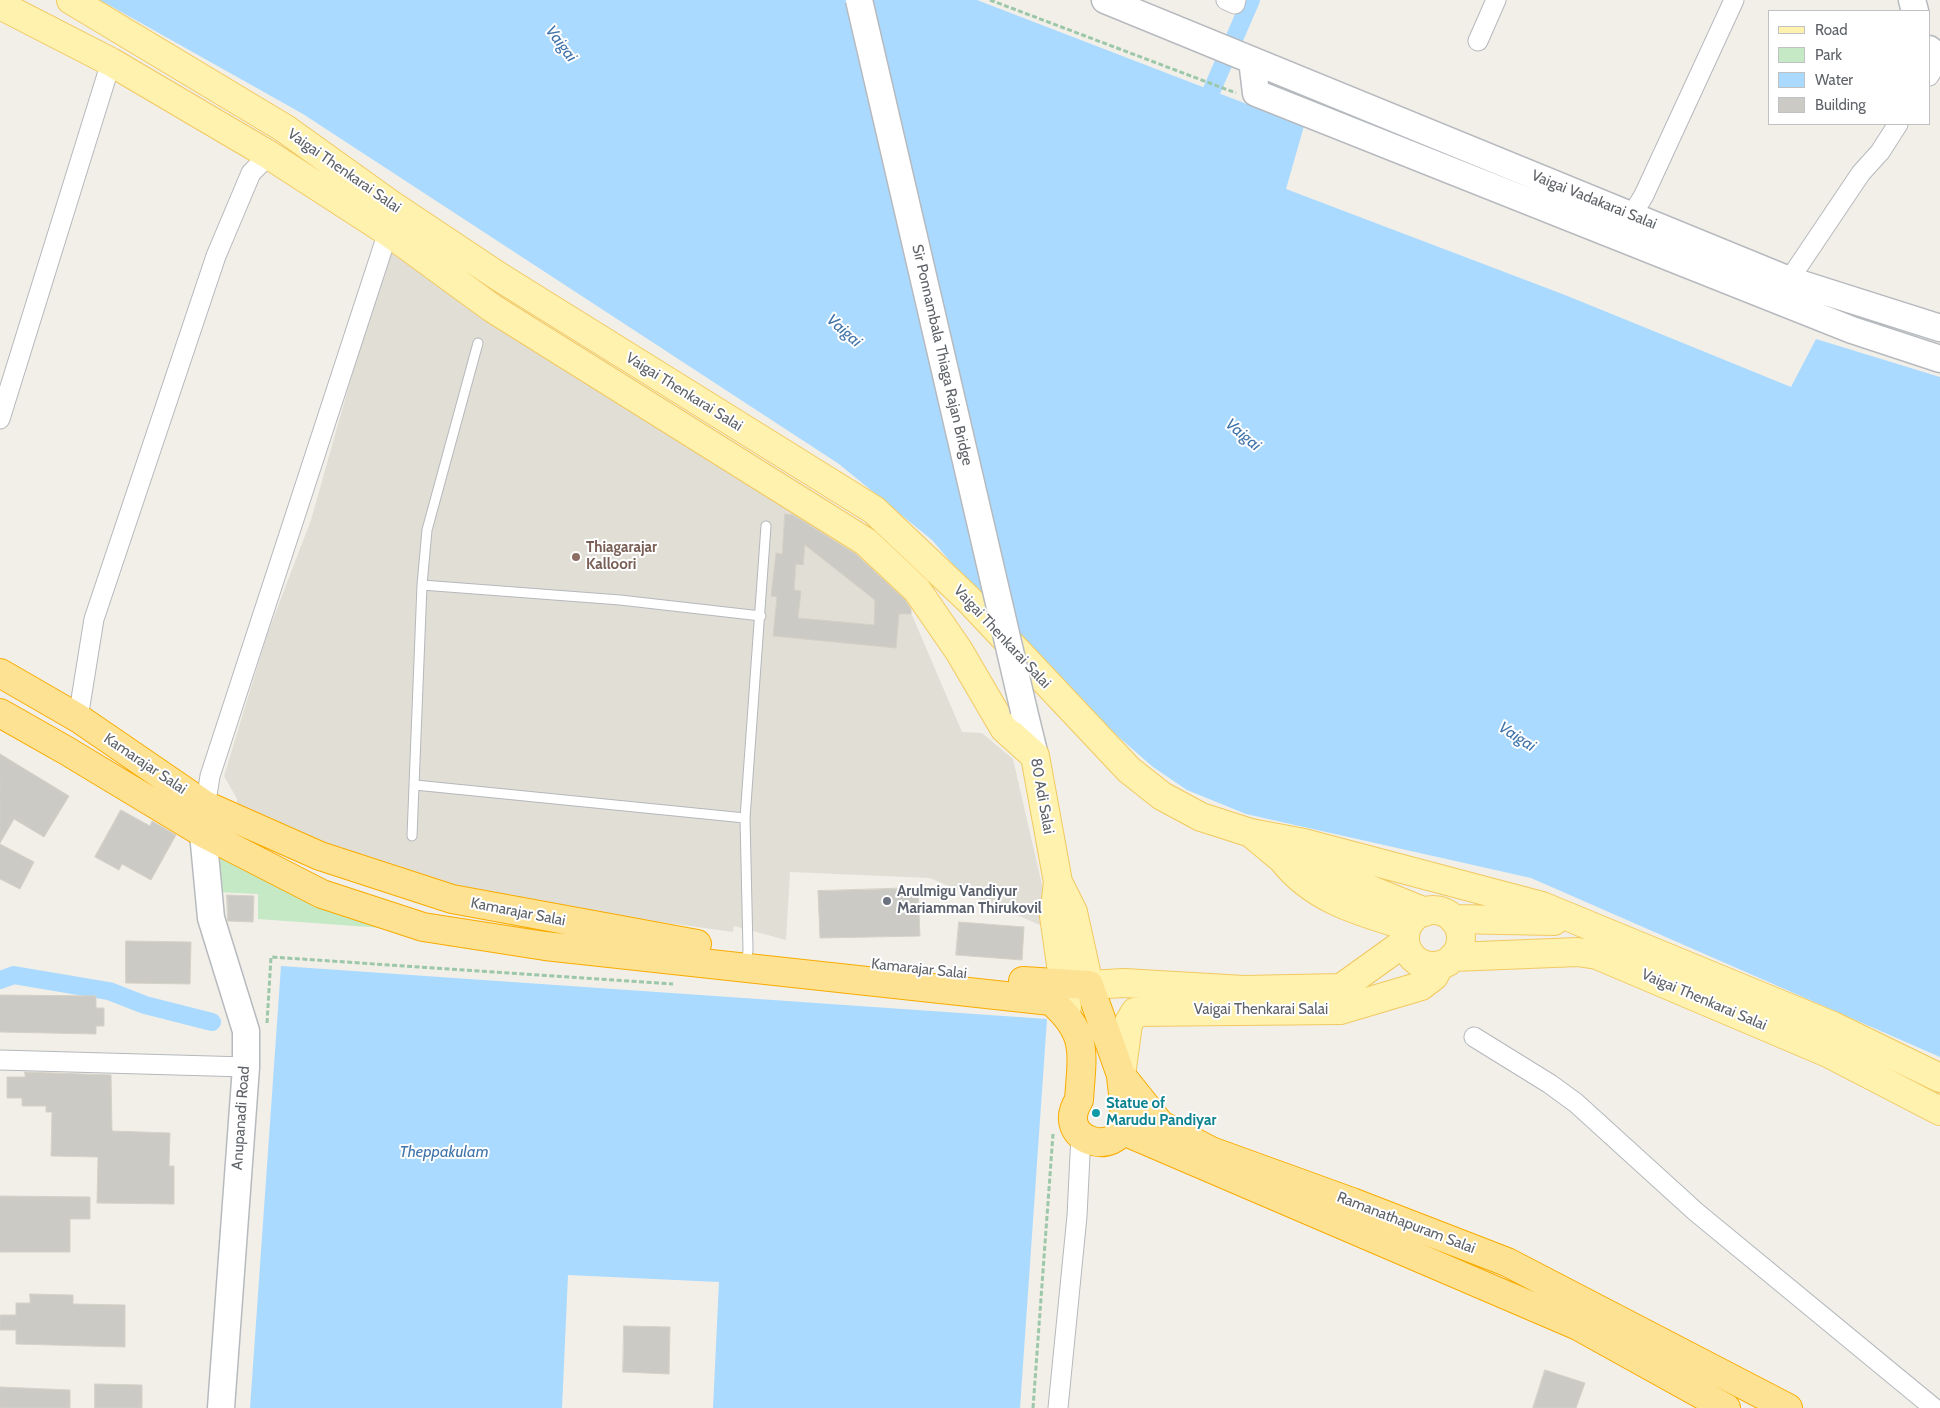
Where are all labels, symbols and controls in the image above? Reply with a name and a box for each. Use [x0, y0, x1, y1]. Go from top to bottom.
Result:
legend [1768, 10, 1930, 125]
text: Road [1815, 21, 1848, 39]
water label: Vaigai [541, 22, 581, 66]
text: Park [1815, 46, 1842, 64]
text: Water [1815, 71, 1853, 89]
text: Building [1815, 96, 1866, 114]
street label: Vaigai Thenkarai Salai [284, 125, 404, 217]
street label: Vaigai Vadakarai Salai [1529, 167, 1659, 233]
street label: Sir Ponnambala Thiaga Rajan Bridge [908, 243, 976, 467]
water label: Vaigai [822, 311, 866, 351]
street label: Vaigai Thenkarai Salai [622, 349, 746, 435]
water label: Vaigai [1221, 415, 1265, 455]
place label: Thiagarajar Kalloori [586, 539, 657, 574]
marker: Thiagarajar Kalloori [570, 551, 582, 563]
street label: Vaigai Thenkarai Salai [950, 582, 1054, 692]
water label: Vaigai [1495, 718, 1539, 756]
street label: Kamarajar Salai [100, 730, 190, 798]
street label: 80 Adi Salai [1026, 757, 1058, 835]
place label: Arulmigu Vandiyur Mariamman Thirukovil [897, 883, 1042, 918]
street label: Kamarajar Salai [469, 894, 567, 930]
marker: Arulmigu Vandiyur Mariamman Thirukovil [881, 895, 893, 907]
street label: Kamarajar Salai [870, 955, 968, 983]
street label: Vaigai Thenkarai Salai [1639, 965, 1769, 1035]
street label: Vaigai Thenkarai Salai [1194, 1001, 1328, 1019]
street label: Anupanadi Road [228, 1065, 254, 1171]
place label: Statue of Marudu Pandiyar [1106, 1095, 1216, 1130]
marker: Statue of Marudu Pandiyar [1090, 1107, 1102, 1119]
water label: Theppakulam [400, 1142, 488, 1162]
street label: Ramanathapuram Salai [1334, 1188, 1478, 1258]

